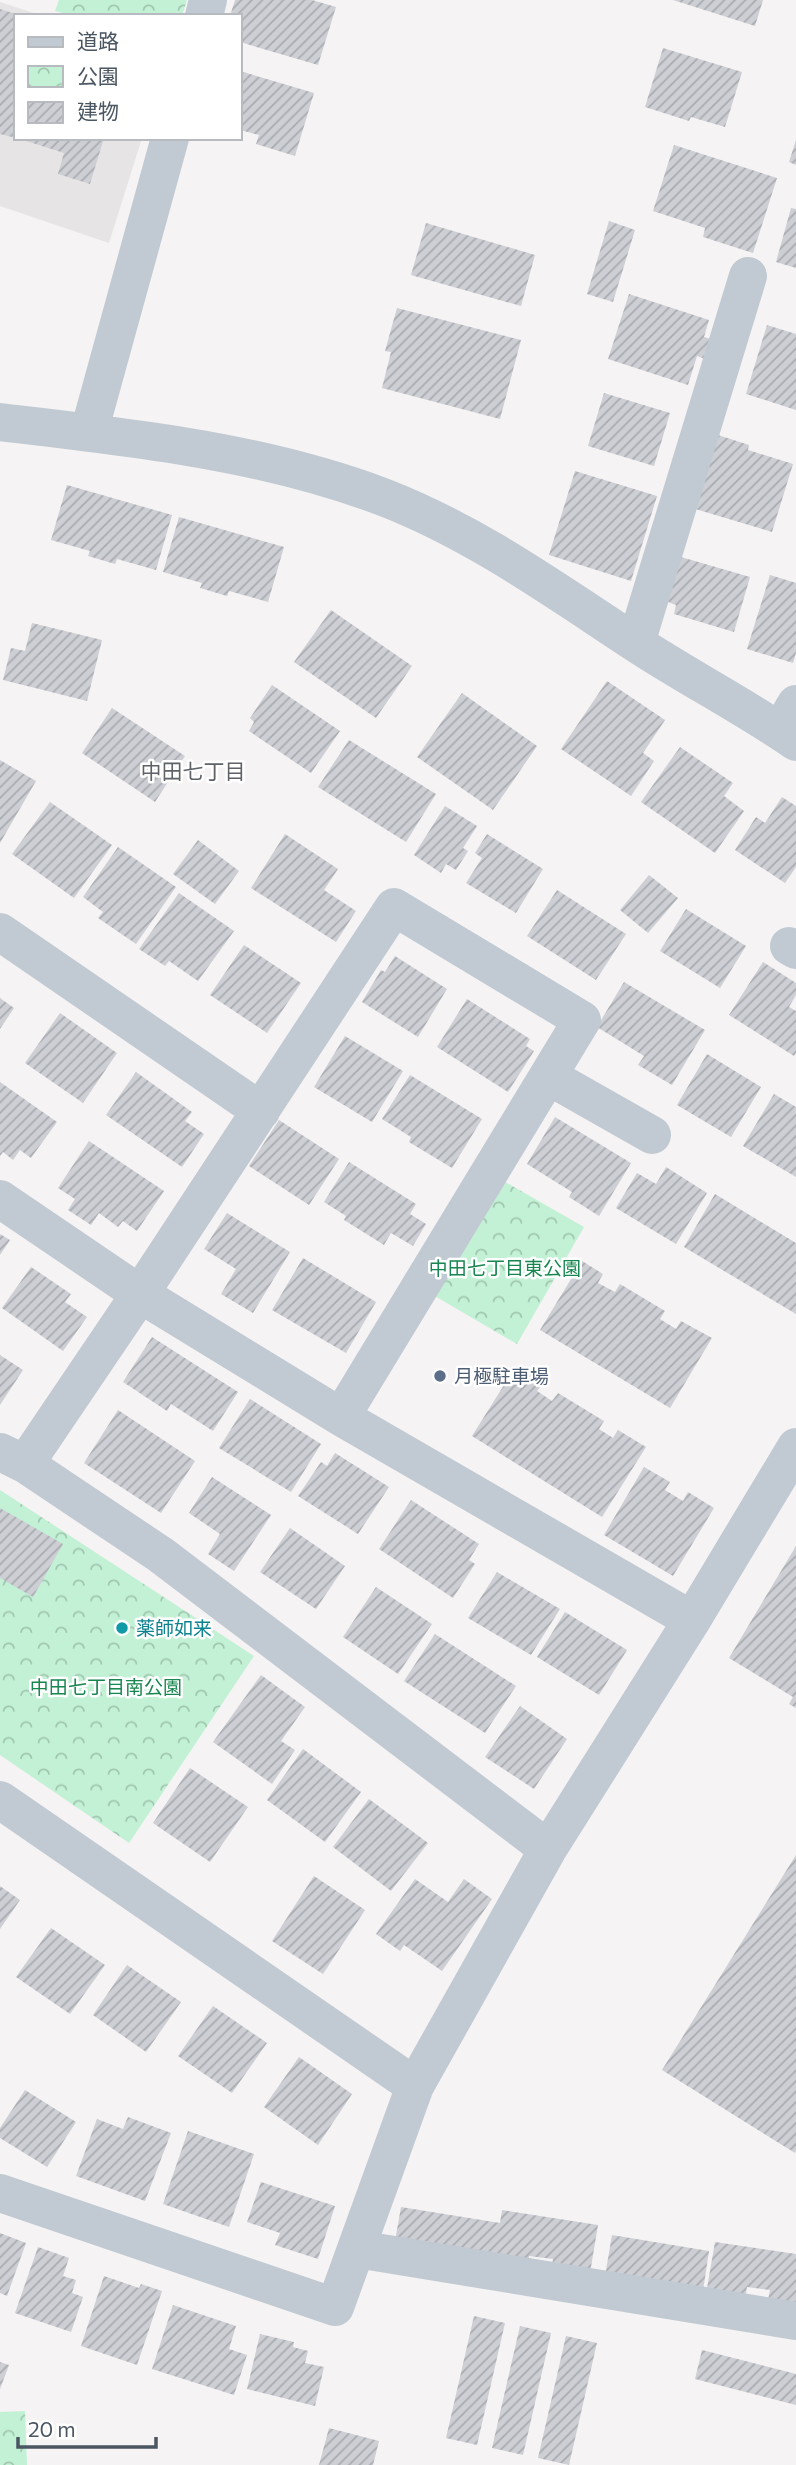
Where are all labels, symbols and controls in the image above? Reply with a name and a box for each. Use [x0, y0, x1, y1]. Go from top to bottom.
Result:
legend [14, 14, 242, 140]
text: 道路 [77, 28, 119, 53]
text: 公園 [77, 63, 119, 88]
text: 建物 [77, 98, 119, 123]
district label: 中田七丁目 [141, 758, 246, 783]
park label: 中田七丁目東公園 [429, 1256, 581, 1279]
place label: 月極駐車場 [454, 1364, 549, 1387]
marker: 月極駐車場 [432, 1368, 448, 1384]
place label: 薬師如来 [136, 1616, 212, 1639]
marker: 薬師如来 [114, 1620, 130, 1636]
park label: 中田七丁目南公園 [30, 1675, 182, 1698]
scale bar [18, 2406, 156, 2450]
text: 20 m [28, 2416, 76, 2441]

